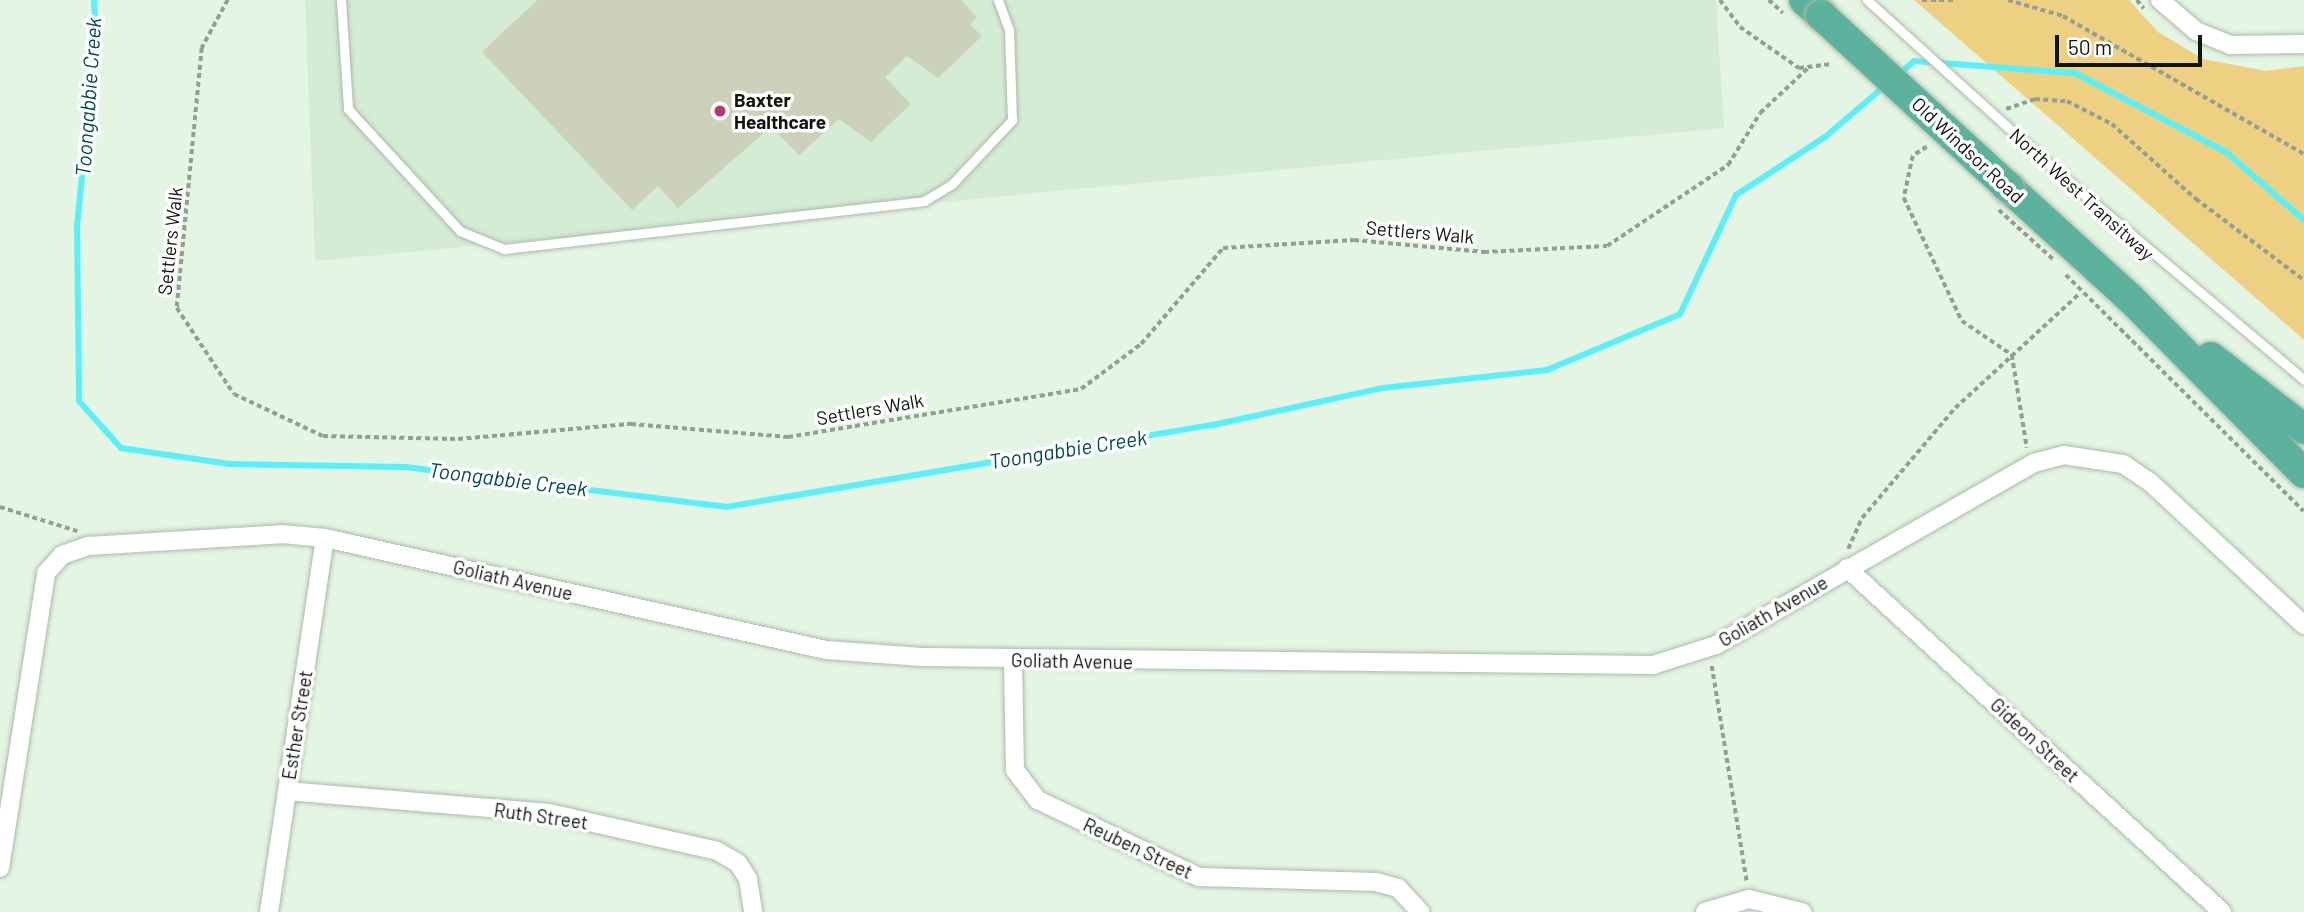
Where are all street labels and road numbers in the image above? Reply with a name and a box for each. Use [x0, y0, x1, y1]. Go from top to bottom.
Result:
street label: Old Windsor Road [1907, 92, 2029, 208]
street label: North West Transitway [2005, 123, 2159, 265]
street label: Settlers Walk [153, 186, 187, 296]
street label: Settlers Walk [1365, 216, 1475, 248]
street label: Settlers Walk [815, 388, 925, 430]
street label: Goliath Avenue [451, 555, 575, 605]
street label: Goliath Avenue [1714, 571, 1832, 651]
street label: Goliath Avenue [1011, 649, 1133, 673]
street label: Esther Street [277, 669, 317, 781]
street label: Gideon Street [1986, 693, 2084, 787]
street label: Ruth Street [493, 798, 589, 834]
street label: Reuben Street [1080, 813, 1196, 883]

